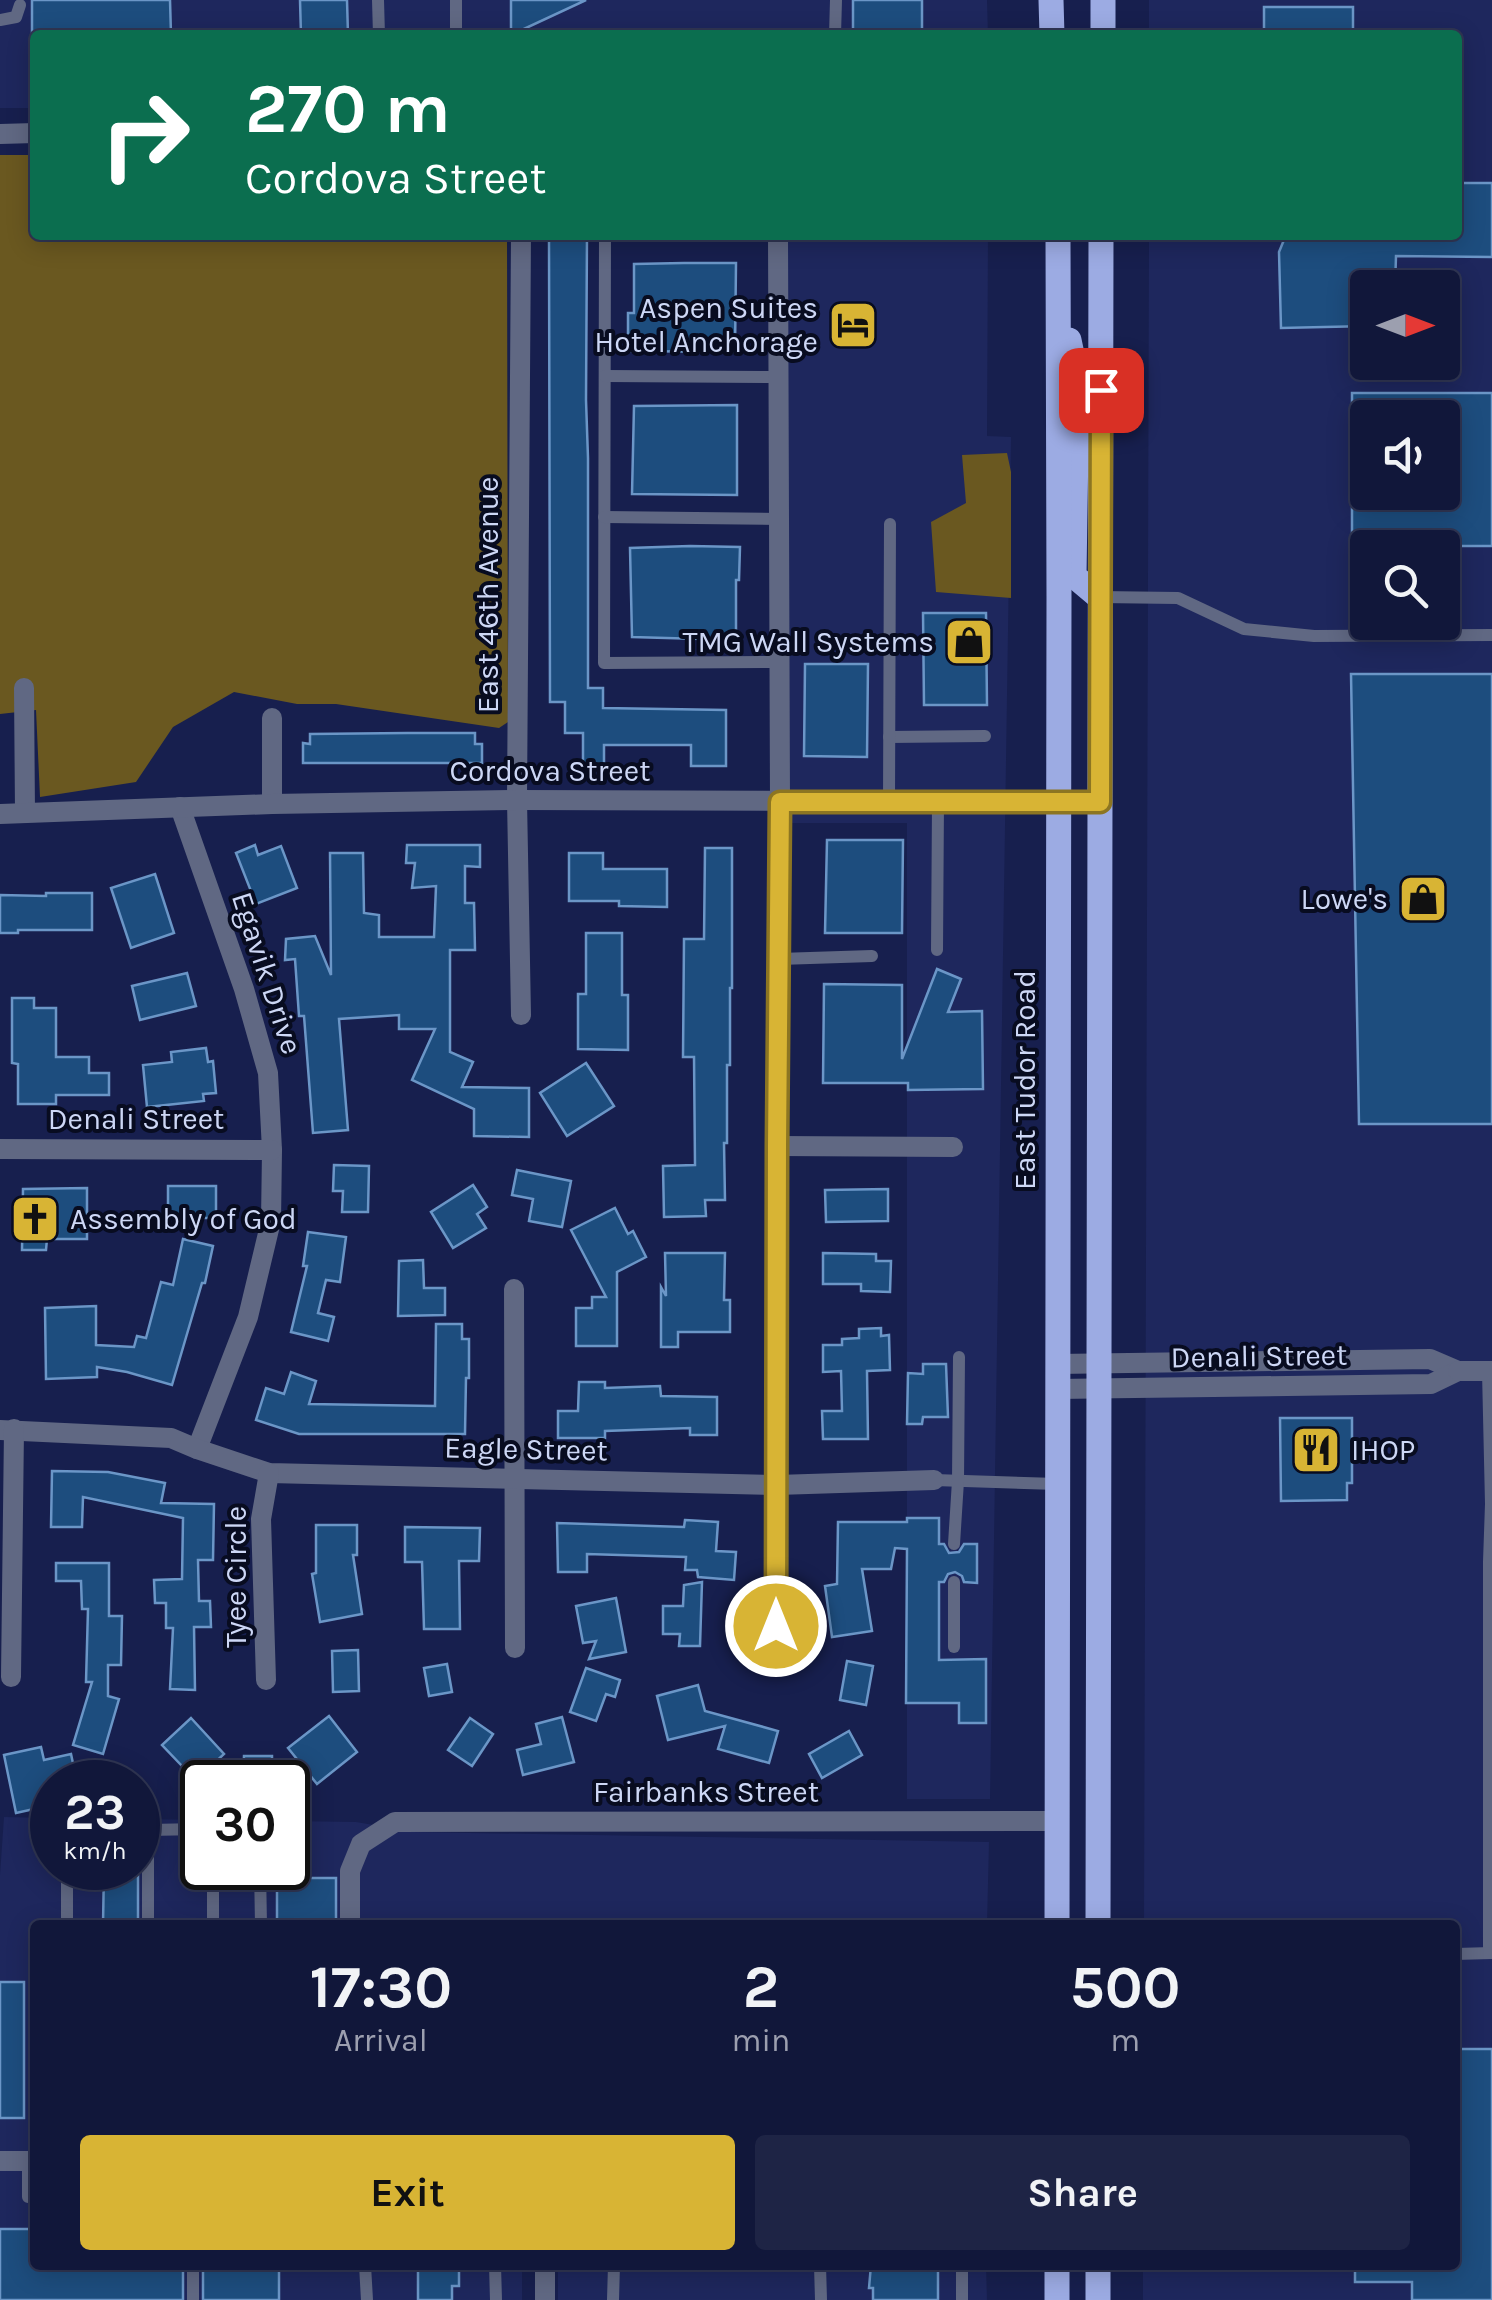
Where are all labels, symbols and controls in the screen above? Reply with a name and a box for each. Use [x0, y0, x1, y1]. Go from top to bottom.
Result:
text: 270 m [245, 68, 451, 150]
icon: right [80, 70, 210, 200]
text: Cordova Street [245, 152, 546, 204]
north arrow [1350, 270, 1460, 380]
map controls [1350, 270, 1460, 640]
place label: Aspen Suites Hotel Anchorage [594, 290, 818, 360]
hotel icon: Aspen Suites Hotel Anchorage [827, 299, 879, 351]
pin [1059, 348, 1144, 433]
icon: arrive [1074, 363, 1129, 418]
button: sound [1350, 400, 1460, 510]
street label: East 46th Avenue [470, 477, 506, 713]
button: search [1350, 530, 1460, 640]
shop icon: TMG Wall Systems [943, 616, 995, 668]
place label: TMG Wall Systems [682, 624, 934, 660]
street label: Cordova Street [450, 753, 650, 789]
shop icon: Lowe's [1397, 873, 1449, 925]
place label: Lowe's [1301, 881, 1388, 917]
street label: Egavik Drive [224, 887, 310, 1059]
street label: East Tudor Road [1007, 970, 1043, 1190]
street label: Denali Street [48, 1101, 224, 1137]
church icon: Assembly of God [9, 1193, 61, 1245]
place label: Assembly of God [70, 1201, 297, 1237]
street label: Denali Street [1170, 1336, 1348, 1376]
restaurant icon: IHOP [1290, 1424, 1342, 1476]
street label: Eagle Street [444, 1430, 608, 1468]
place label: IHOP [1351, 1432, 1415, 1468]
street label: Tyee Circle [218, 1506, 254, 1648]
position arrow [724, 1574, 828, 1678]
speed limit sign: 30 [180, 1760, 310, 1890]
street label: Fairbanks Street [593, 1774, 819, 1810]
text: 23 [64, 1783, 126, 1842]
text: km/h [63, 1836, 127, 1865]
text: 17:30 [309, 1952, 452, 2022]
text: 2 [743, 1952, 779, 2022]
text: 500 [1070, 1952, 1181, 2022]
text: Arrival [334, 2022, 428, 2059]
text: min [732, 2022, 790, 2059]
text: m [1110, 2022, 1140, 2059]
button: Exit [80, 2135, 735, 2250]
button: Share [755, 2135, 1410, 2250]

